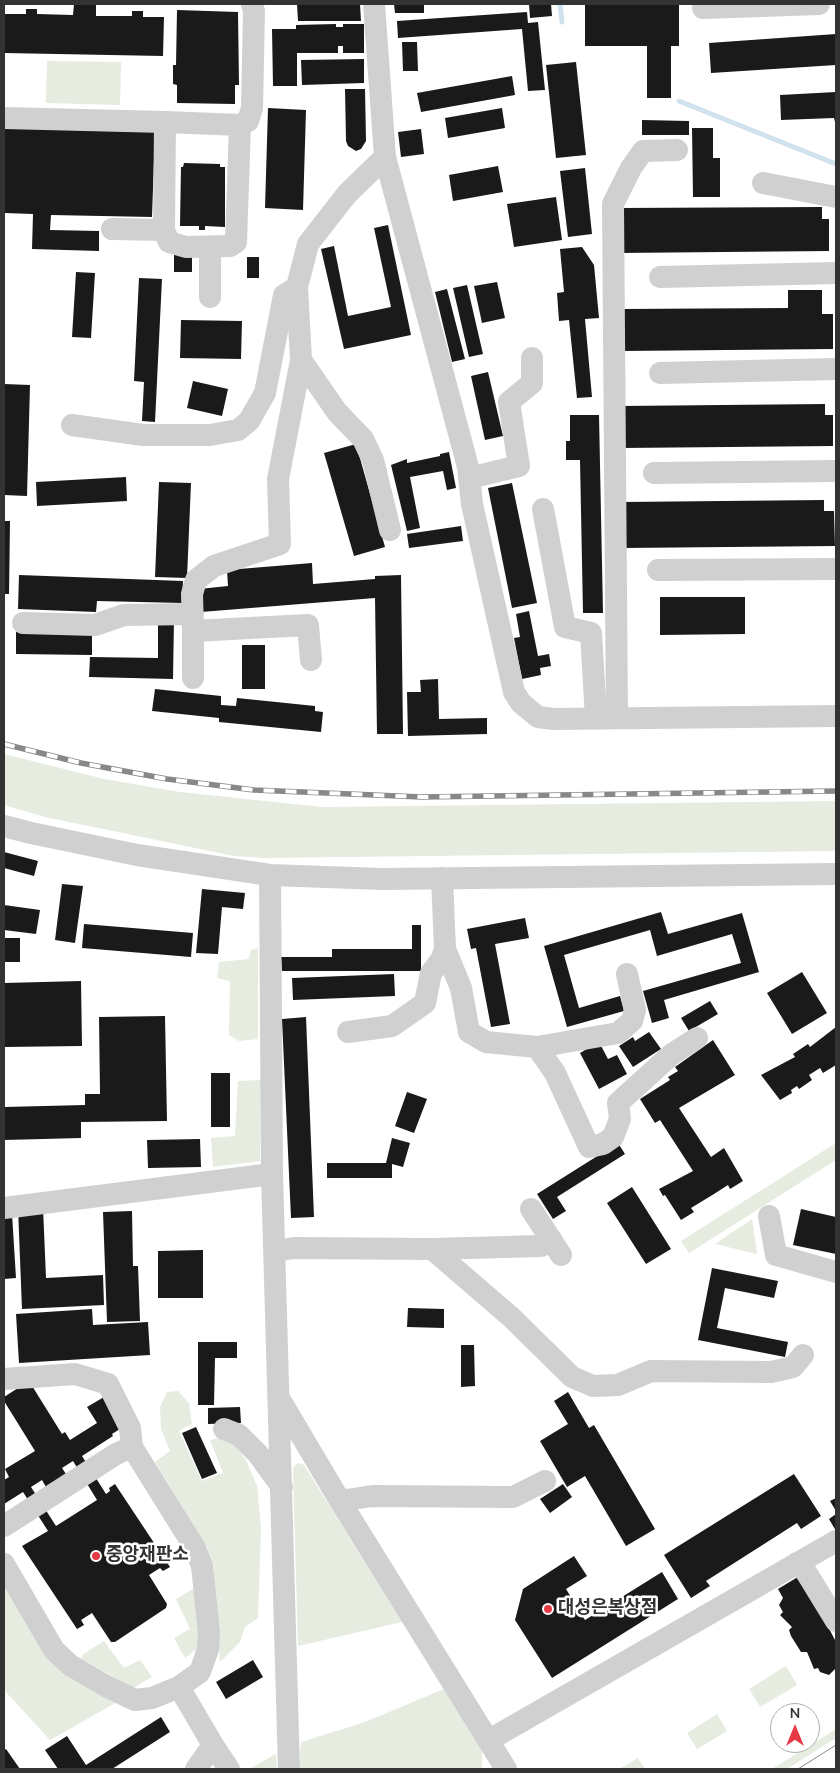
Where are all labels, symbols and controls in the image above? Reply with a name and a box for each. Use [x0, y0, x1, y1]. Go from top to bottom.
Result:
place label: 중앙재판소 [106, 1545, 189, 1567]
marker: 중앙재판소 [90, 1550, 102, 1562]
place label: 대성은복상점 [558, 1598, 657, 1620]
marker: 대성은복상점 [542, 1603, 554, 1615]
north arrow [770, 1703, 820, 1753]
text: N [790, 1704, 800, 1723]

